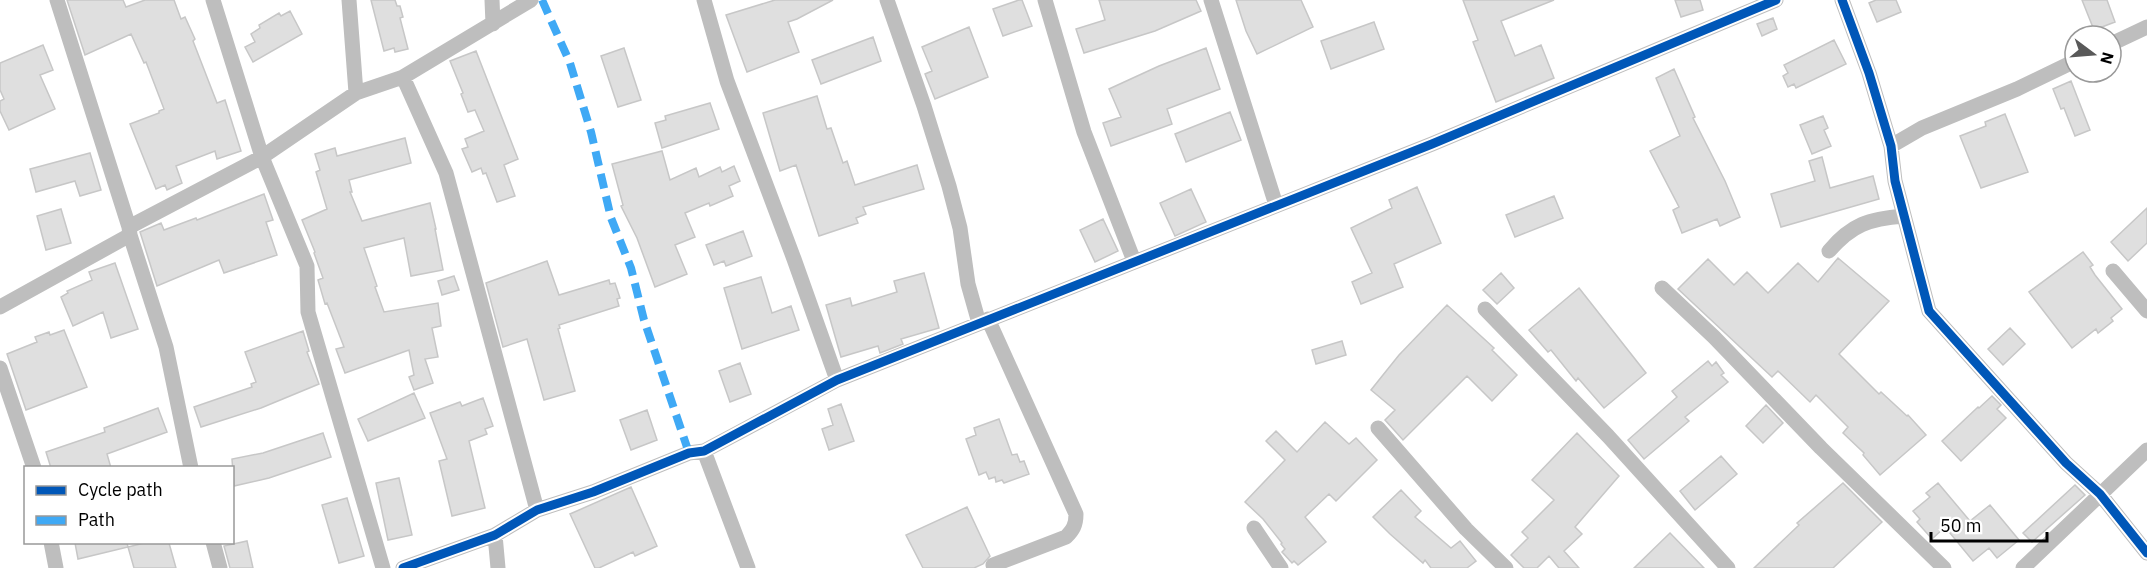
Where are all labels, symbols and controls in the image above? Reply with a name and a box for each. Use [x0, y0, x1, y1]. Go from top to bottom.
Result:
north arrow [2063, 24, 2123, 84]
text: N [2096, 50, 2119, 66]
legend [24, 466, 234, 544]
text: Cycle path [78, 478, 163, 501]
scale bar [1931, 505, 2046, 543]
text: Path [78, 508, 115, 531]
text: 50 m [1940, 514, 1982, 537]

